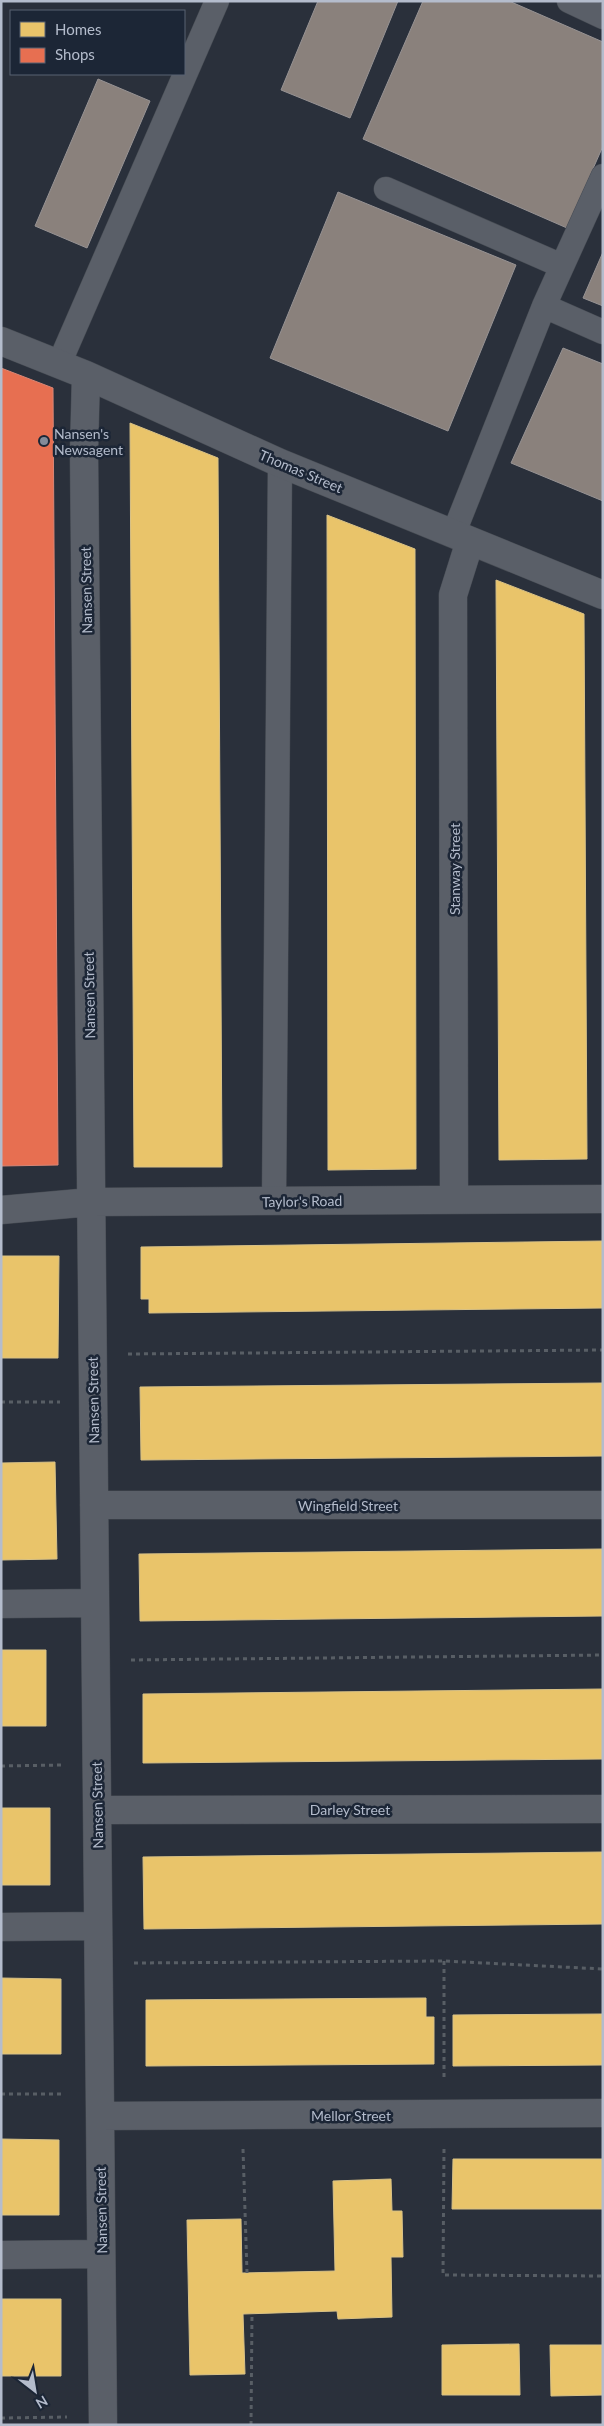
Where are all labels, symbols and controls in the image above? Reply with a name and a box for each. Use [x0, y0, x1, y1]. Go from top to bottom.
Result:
legend [10, 10, 185, 75]
text: Homes [55, 20, 101, 38]
text: Shops [55, 45, 95, 63]
place label: Nansen's Newsagent [54, 425, 123, 458]
marker: Nansen's Newsagent [38, 435, 50, 447]
street label: Thomas Street [257, 446, 345, 496]
street label: Nansen Street [77, 546, 95, 634]
street label: Stanway Street [446, 823, 463, 915]
street label: Nansen Street [80, 951, 98, 1039]
street label: Taylor's Road [262, 1192, 342, 1210]
street label: Nansen Street [84, 1356, 102, 1444]
street label: Wingfield Street [298, 1497, 398, 1514]
street label: Nansen Street [88, 1761, 106, 1849]
street label: Darley Street [310, 1801, 390, 1818]
street label: Mellor Street [311, 2107, 391, 2124]
street label: Nansen Street [92, 2166, 110, 2254]
north arrow [10, 2366, 60, 2416]
text: N [33, 2393, 51, 2413]

